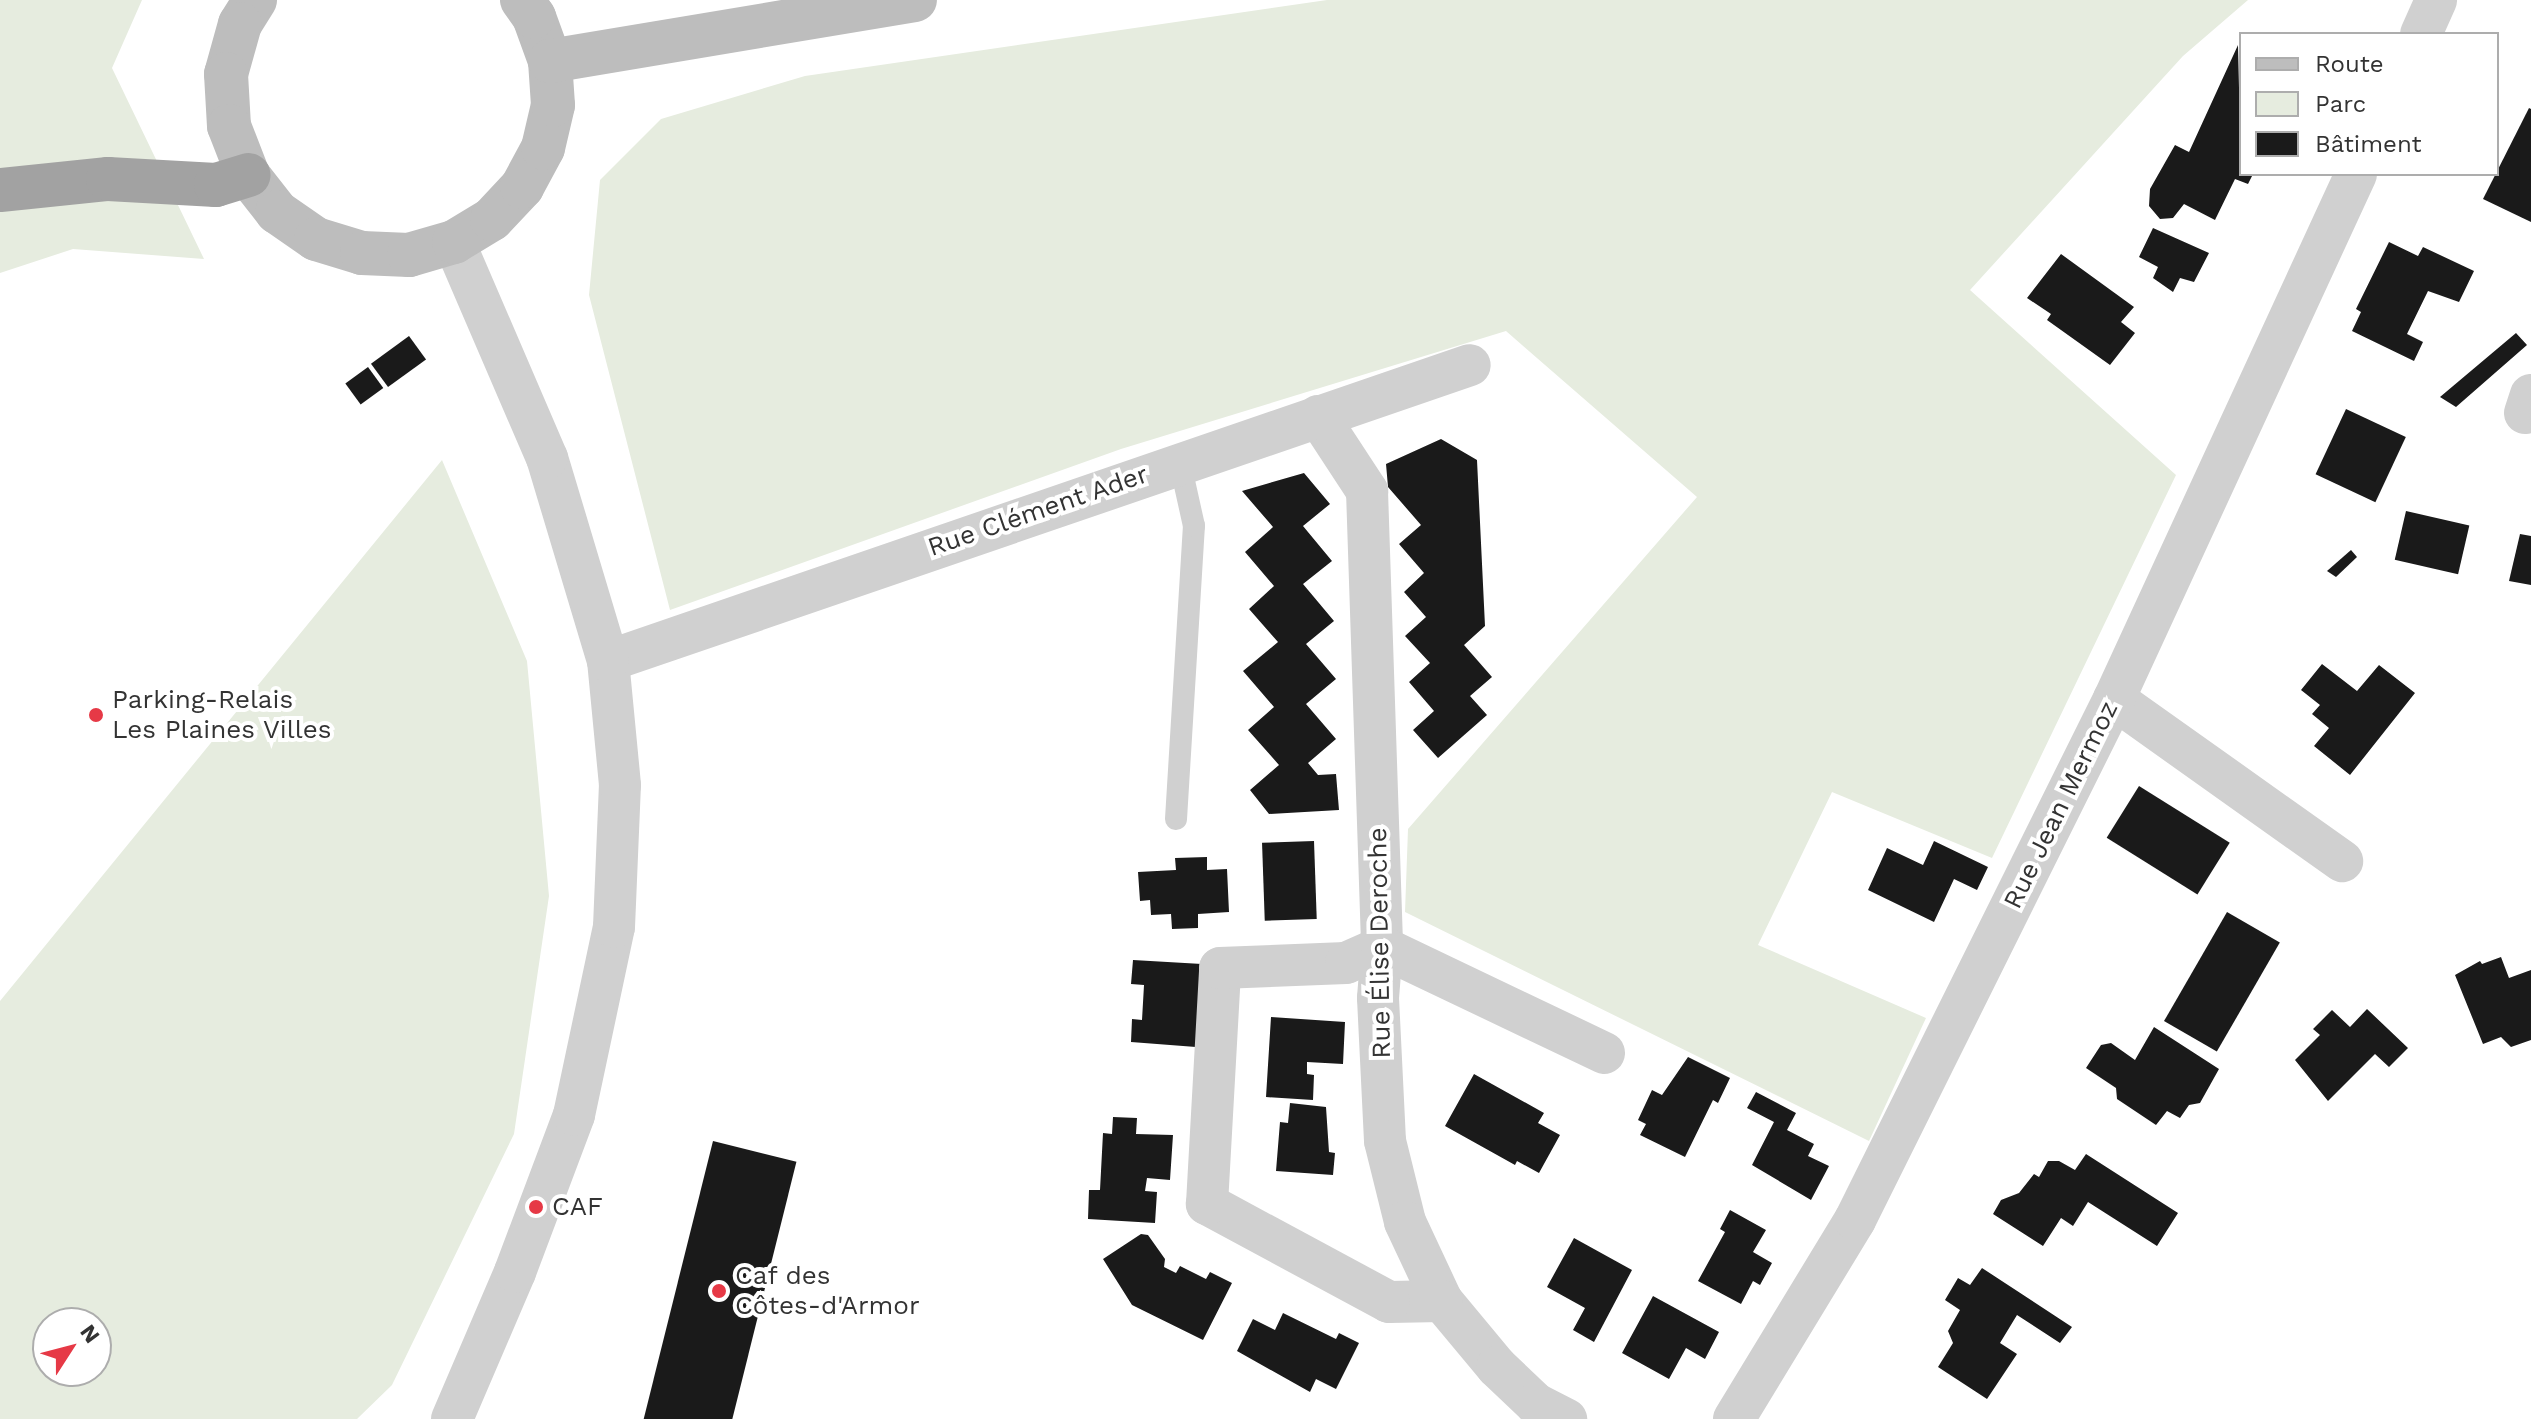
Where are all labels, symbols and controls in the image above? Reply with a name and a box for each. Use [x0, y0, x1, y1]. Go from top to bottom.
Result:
legend [2239, 32, 2499, 176]
text: Route [2315, 50, 2384, 78]
text: Parc [2315, 90, 2366, 118]
text: Bâtiment [2315, 130, 2422, 158]
street label: Rue Clément Ader [923, 458, 1153, 564]
place label: Parking-Relais Les Plaines Villes [112, 684, 332, 746]
street label: Rue Jean Mermoz [1997, 696, 2125, 914]
marker: Parking-Relais Les Plaines Villes [87, 706, 105, 724]
street label: Rue Élise Deroche [1362, 827, 1398, 1059]
place label: CAF [552, 1191, 603, 1223]
marker: CAF [527, 1198, 545, 1216]
place label: Caf des Côtes-d'Armor [735, 1260, 920, 1322]
marker: Caf des Côtes-d'Armor [710, 1282, 728, 1300]
north arrow [32, 1307, 112, 1387]
text: N [75, 1320, 105, 1348]

